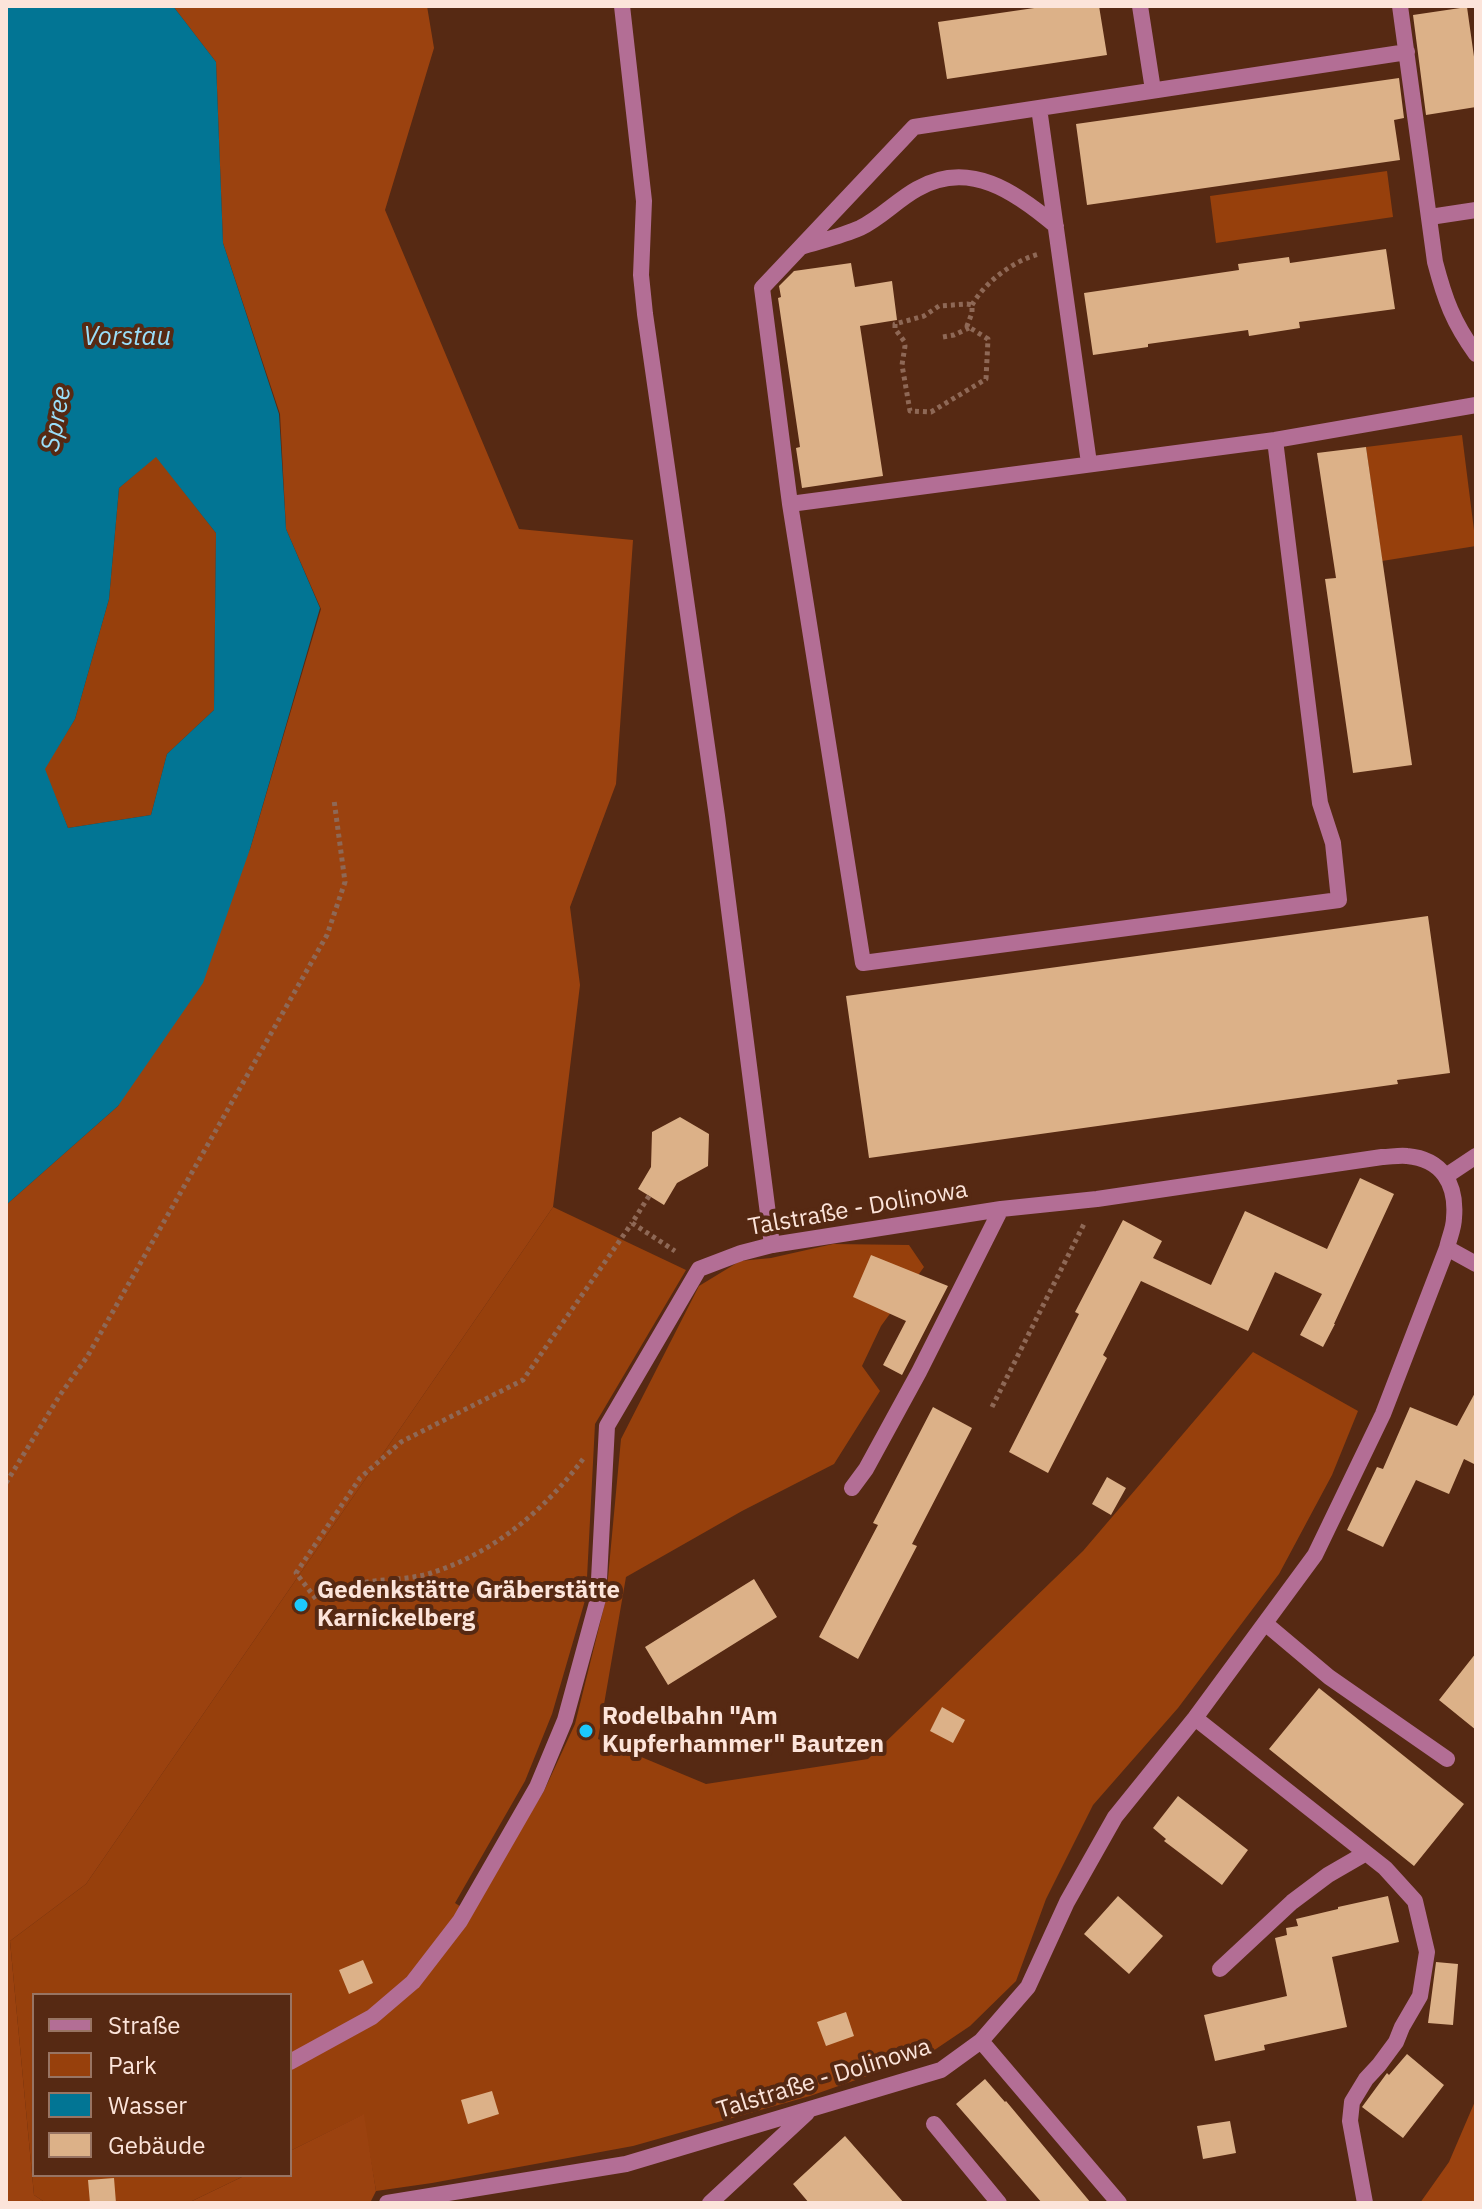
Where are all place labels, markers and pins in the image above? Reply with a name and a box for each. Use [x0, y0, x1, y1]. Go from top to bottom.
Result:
place label: Gedenkstätte Gräberstätte Karnickelberg [317, 1577, 620, 1633]
marker: Gedenkstätte Gräberstätte Karnickelberg [292, 1596, 310, 1614]
place label: Rodelbahn "Am Kupferhammer" Bautzen [602, 1703, 884, 1759]
marker: Rodelbahn "Am Kupferhammer" Bautzen [577, 1722, 595, 1740]

